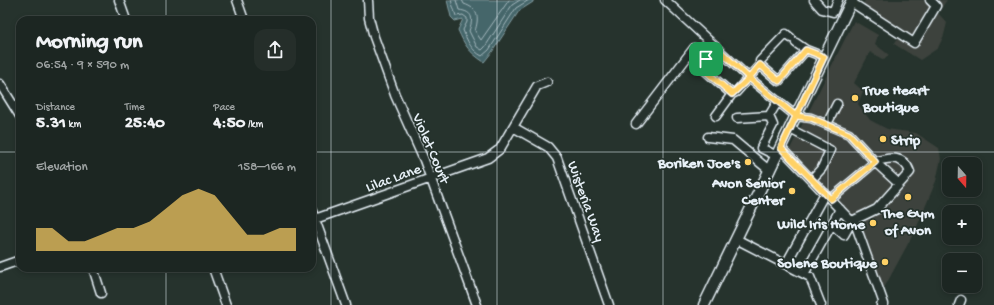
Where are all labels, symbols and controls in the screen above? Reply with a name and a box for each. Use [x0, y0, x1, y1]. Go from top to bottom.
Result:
button: share [254, 29, 296, 71]
text: Morning run [36, 30, 142, 56]
pin [689, 42, 723, 76]
icon: arrive [695, 48, 717, 70]
text: 06:54 · 9 × 590 m [36, 58, 129, 73]
place label: True Heart Boutique [862, 82, 930, 117]
marker: True Heart Boutique [850, 93, 860, 103]
text: Distance [36, 102, 75, 114]
text: Time [125, 102, 145, 114]
text: Pace [213, 102, 235, 114]
street label: Violet Court [407, 110, 454, 188]
text: 5.31 [36, 114, 66, 134]
text: 25:40 [125, 114, 165, 134]
text: 4:50 [213, 114, 245, 134]
text: km [66, 119, 81, 131]
text: /km [245, 119, 263, 131]
place label: Strip [891, 132, 921, 150]
marker: Strip [878, 134, 888, 144]
place label: Boriken Joe's [657, 155, 741, 173]
marker: Boriken Joe's [743, 157, 753, 167]
north arrow [942, 157, 982, 197]
map controls [942, 157, 982, 293]
street label: Wisteria Way [562, 159, 608, 245]
text: Elevation [36, 160, 88, 175]
text: 158–166 m [238, 160, 296, 175]
street label: Lilac Lane [363, 160, 424, 197]
place label: Avon Senior Center [711, 175, 786, 210]
marker: Avon Senior Center [787, 186, 797, 196]
marker: The Gym of Avon [903, 192, 913, 202]
place label: The Gym of Avon [881, 205, 935, 240]
button: + [942, 205, 982, 245]
place label: Wild Iris Home [776, 216, 866, 234]
marker: Wild Iris Home [868, 218, 878, 228]
button: − [942, 253, 982, 293]
place label: Solene Boutique [777, 255, 878, 273]
marker: Solene Boutique [880, 257, 890, 267]

